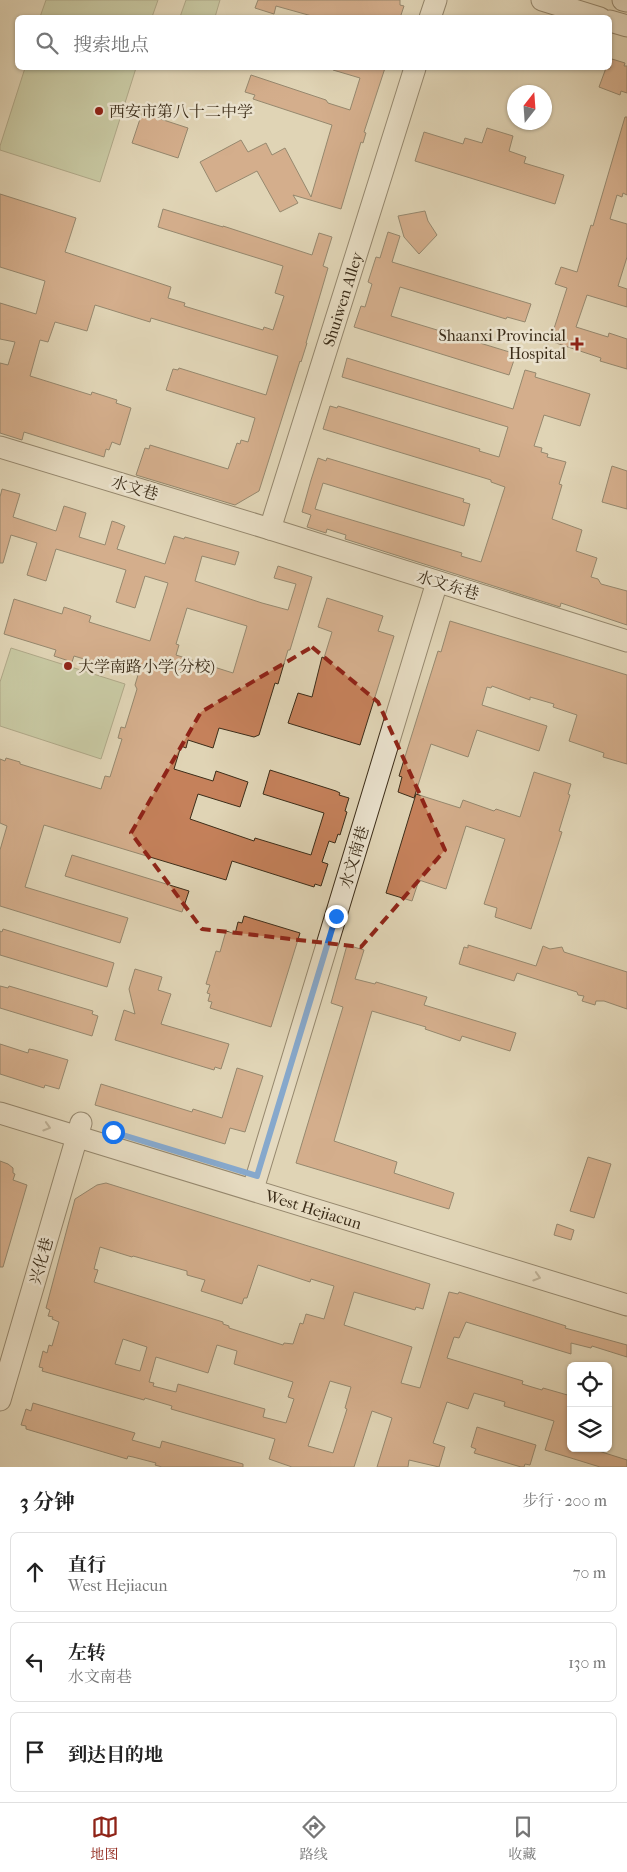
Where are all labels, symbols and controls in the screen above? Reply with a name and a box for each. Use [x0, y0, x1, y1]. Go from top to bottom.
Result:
search box [15, 15, 612, 70]
icon: search [33, 29, 61, 57]
text: 搜索地点 [73, 34, 149, 56]
north arrow [507, 85, 552, 130]
place label: 西安市第八十二中学 [109, 102, 253, 121]
marker: 西安市第八十二中学 [93, 105, 105, 117]
street label: Shuiwen Alley [319, 249, 366, 349]
place label: Shaanxi Provincial Hospital [438, 326, 567, 363]
marker: Shaanxi Provincial Hospital [570, 337, 584, 351]
street label: 水文巷 [109, 472, 161, 504]
street label: 水文东巷 [415, 567, 481, 603]
place label: 大学南路小学(分校) [78, 657, 215, 676]
marker: 大学南路小学(分校) [62, 660, 74, 672]
street label: 水文南巷 [336, 824, 372, 890]
route end [325, 905, 348, 928]
one-way arrow [42, 1121, 50, 1131]
route start [102, 1121, 125, 1144]
street label: West Hejiacun [262, 1185, 365, 1233]
street label: 兴化巷 [25, 1235, 57, 1287]
one-way arrow [532, 1271, 540, 1281]
map controls [567, 1362, 612, 1452]
button: locate [567, 1362, 612, 1407]
button: layers [567, 1407, 612, 1452]
text: 3 分钟 [20, 1490, 75, 1514]
text: 步行 · 200 m [522, 1491, 607, 1510]
text: 直行 [68, 1554, 106, 1576]
icon: ahead [21, 1558, 49, 1586]
text: 70 m [573, 1563, 606, 1582]
text: West Hejiacun [68, 1576, 168, 1595]
text: 左转 [68, 1642, 106, 1664]
icon: left [21, 1648, 49, 1676]
text: 130 m [568, 1653, 606, 1672]
text: 水文南巷 [68, 1667, 132, 1686]
icon: arrive [21, 1738, 49, 1766]
text: 到达目的地 [68, 1744, 163, 1766]
tab: 地图 [91, 1813, 119, 1863]
tab: 路线 [300, 1813, 328, 1863]
tab: 收藏 [509, 1813, 537, 1863]

